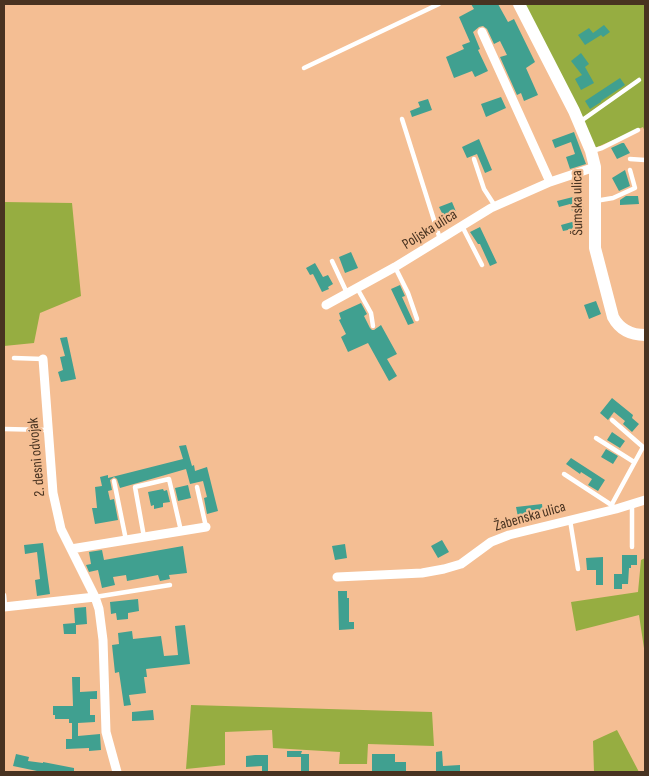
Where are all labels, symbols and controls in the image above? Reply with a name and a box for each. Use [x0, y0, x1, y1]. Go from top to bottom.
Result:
street label: Šumska ulica [568, 170, 588, 236]
street label: Poljska ulica [399, 206, 461, 254]
street label: 2. desni odvojak [25, 417, 49, 497]
street label: Žabenska ulica [492, 498, 568, 536]

